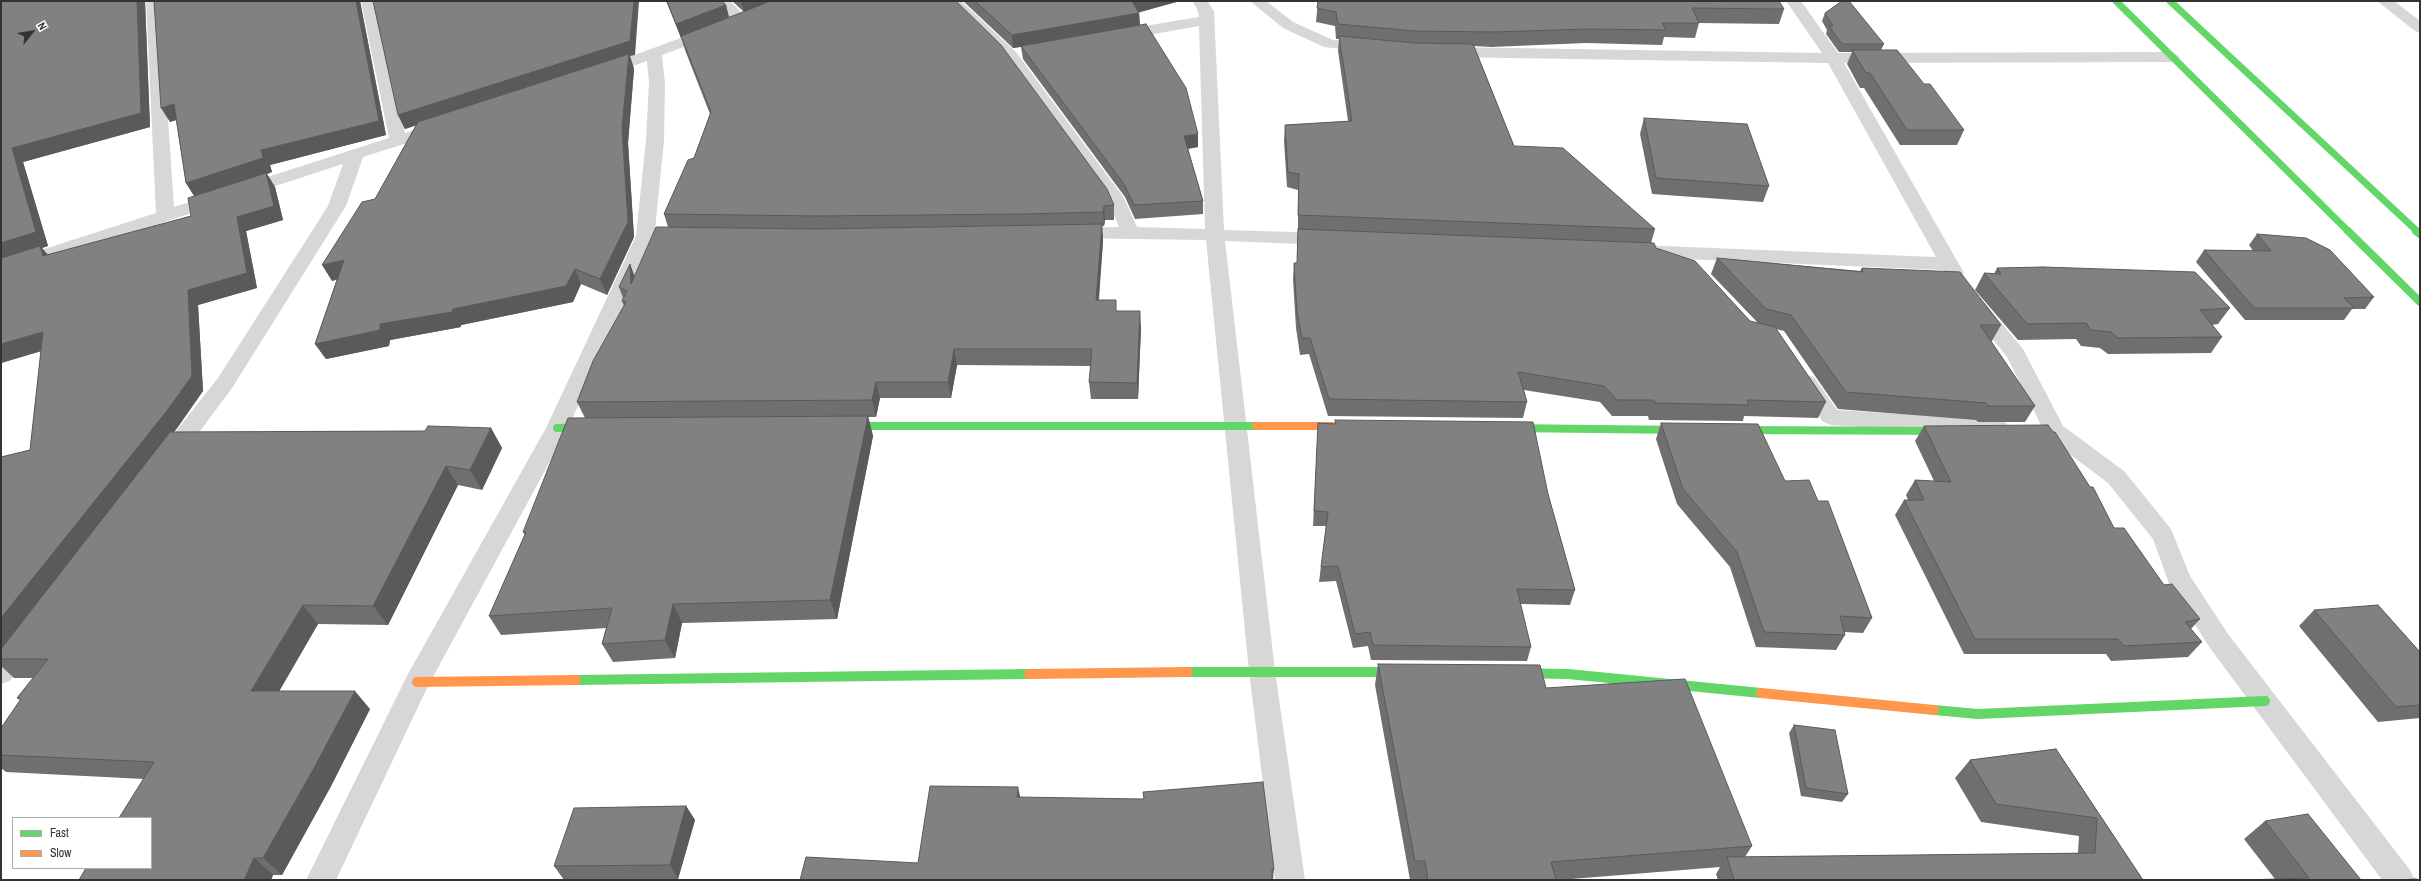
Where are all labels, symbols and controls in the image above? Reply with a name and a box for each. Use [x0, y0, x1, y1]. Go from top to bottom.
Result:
north arrow [12, 12, 52, 52]
text: N [35, 20, 50, 32]
legend [12, 817, 152, 869]
text: Fast [50, 825, 69, 841]
text: Slow [50, 845, 71, 861]

